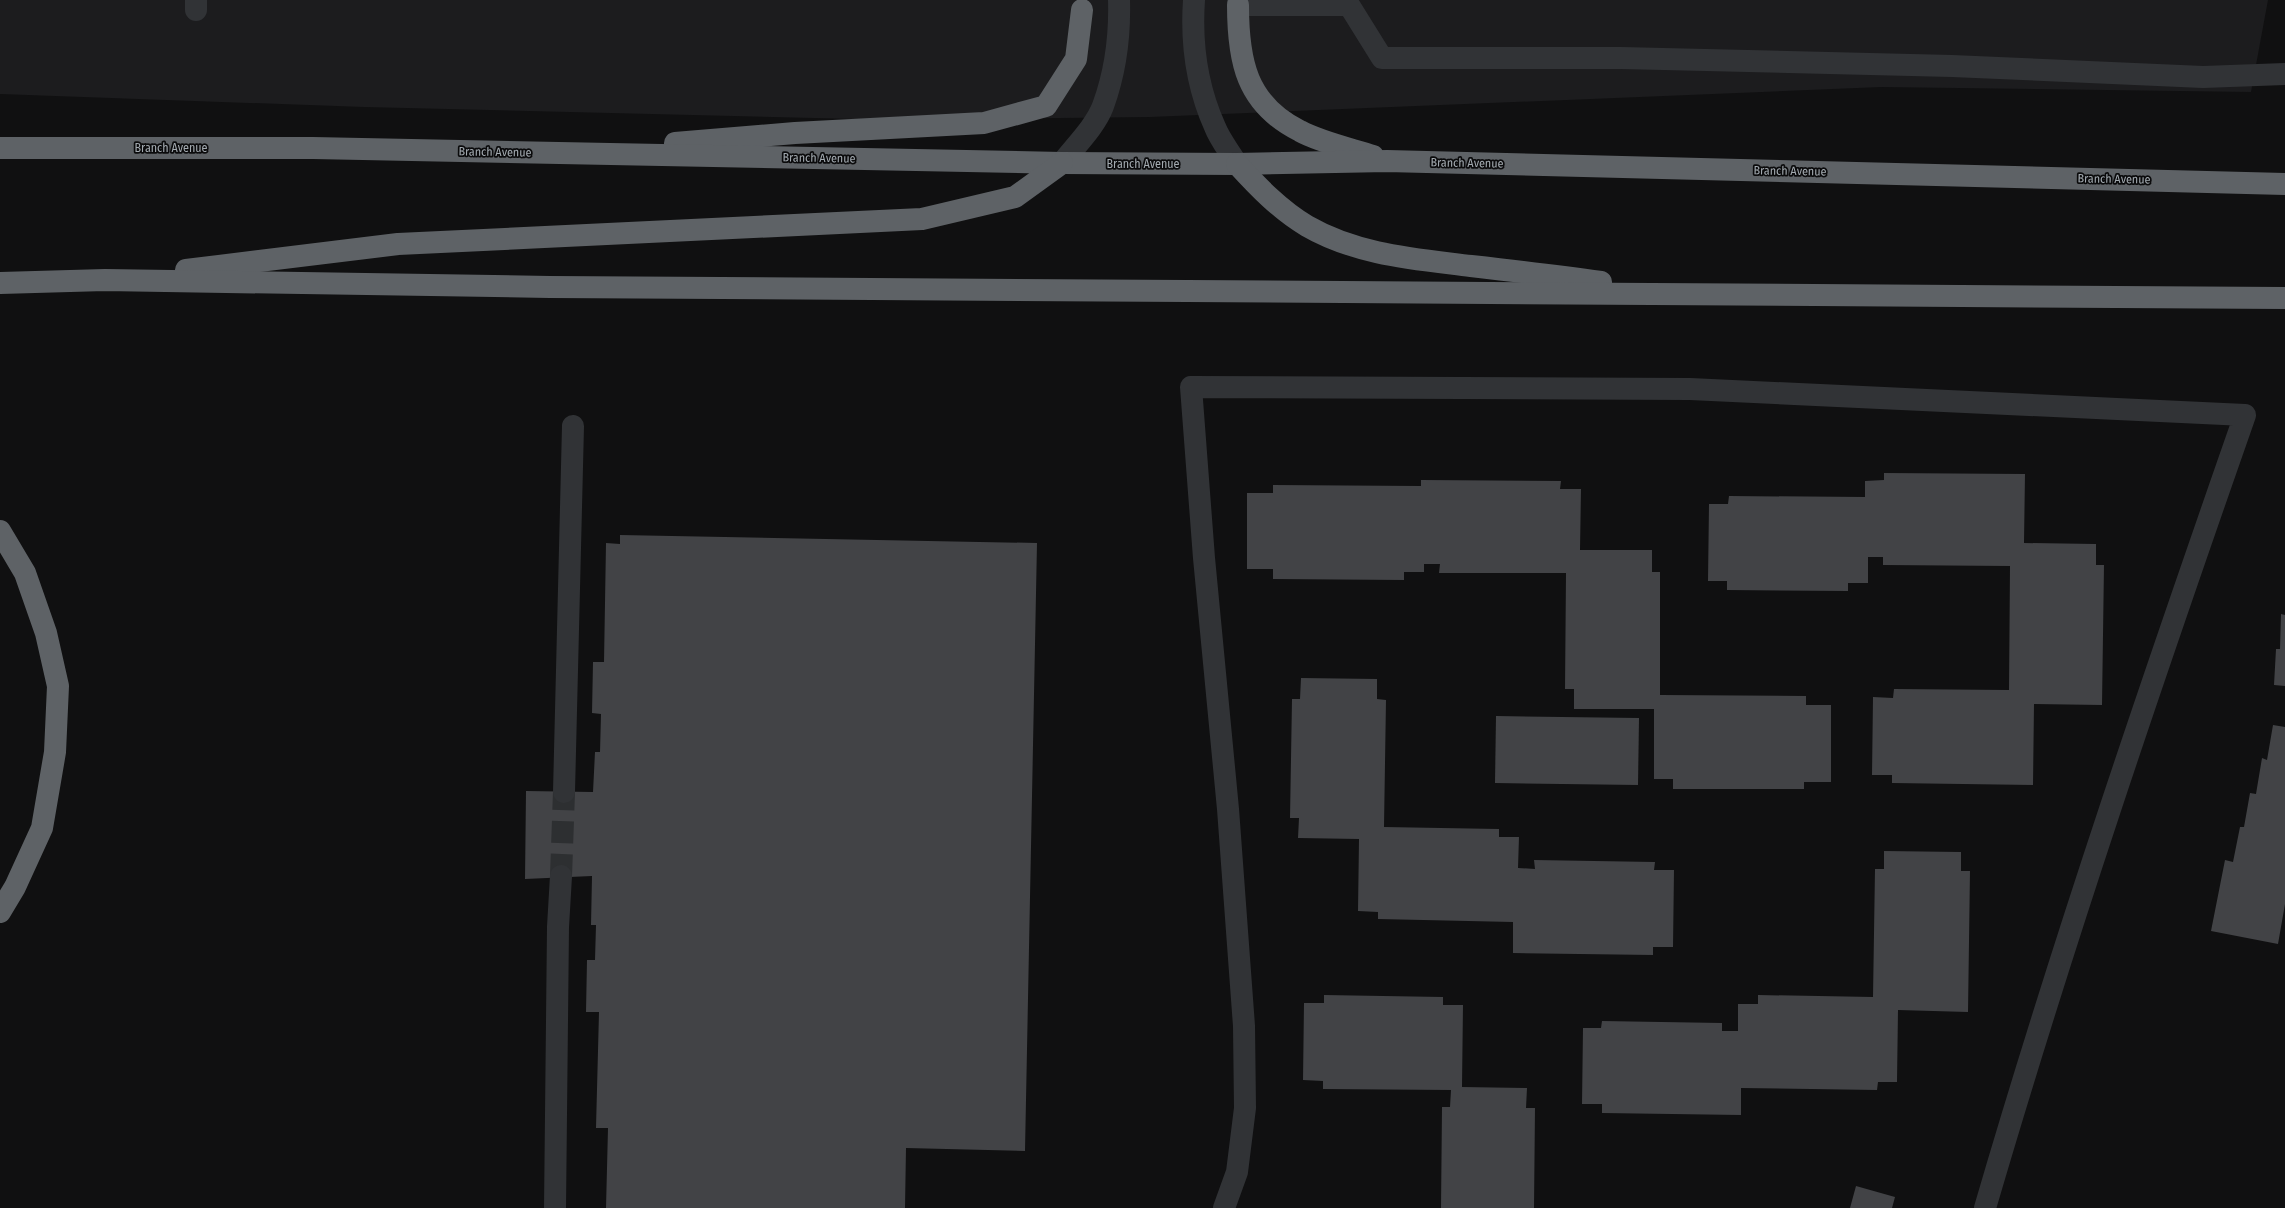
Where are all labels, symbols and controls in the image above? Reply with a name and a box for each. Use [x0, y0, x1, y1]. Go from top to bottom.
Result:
street label: Branch Avenue [135, 141, 208, 155]
street label: Branch Avenue [458, 144, 532, 160]
street label: Branch Avenue [782, 150, 856, 166]
street label: Branch Avenue [1430, 155, 1504, 171]
street label: Branch Avenue [1107, 157, 1180, 171]
street label: Branch Avenue [1753, 163, 1827, 179]
street label: Branch Avenue [2077, 171, 2151, 187]

